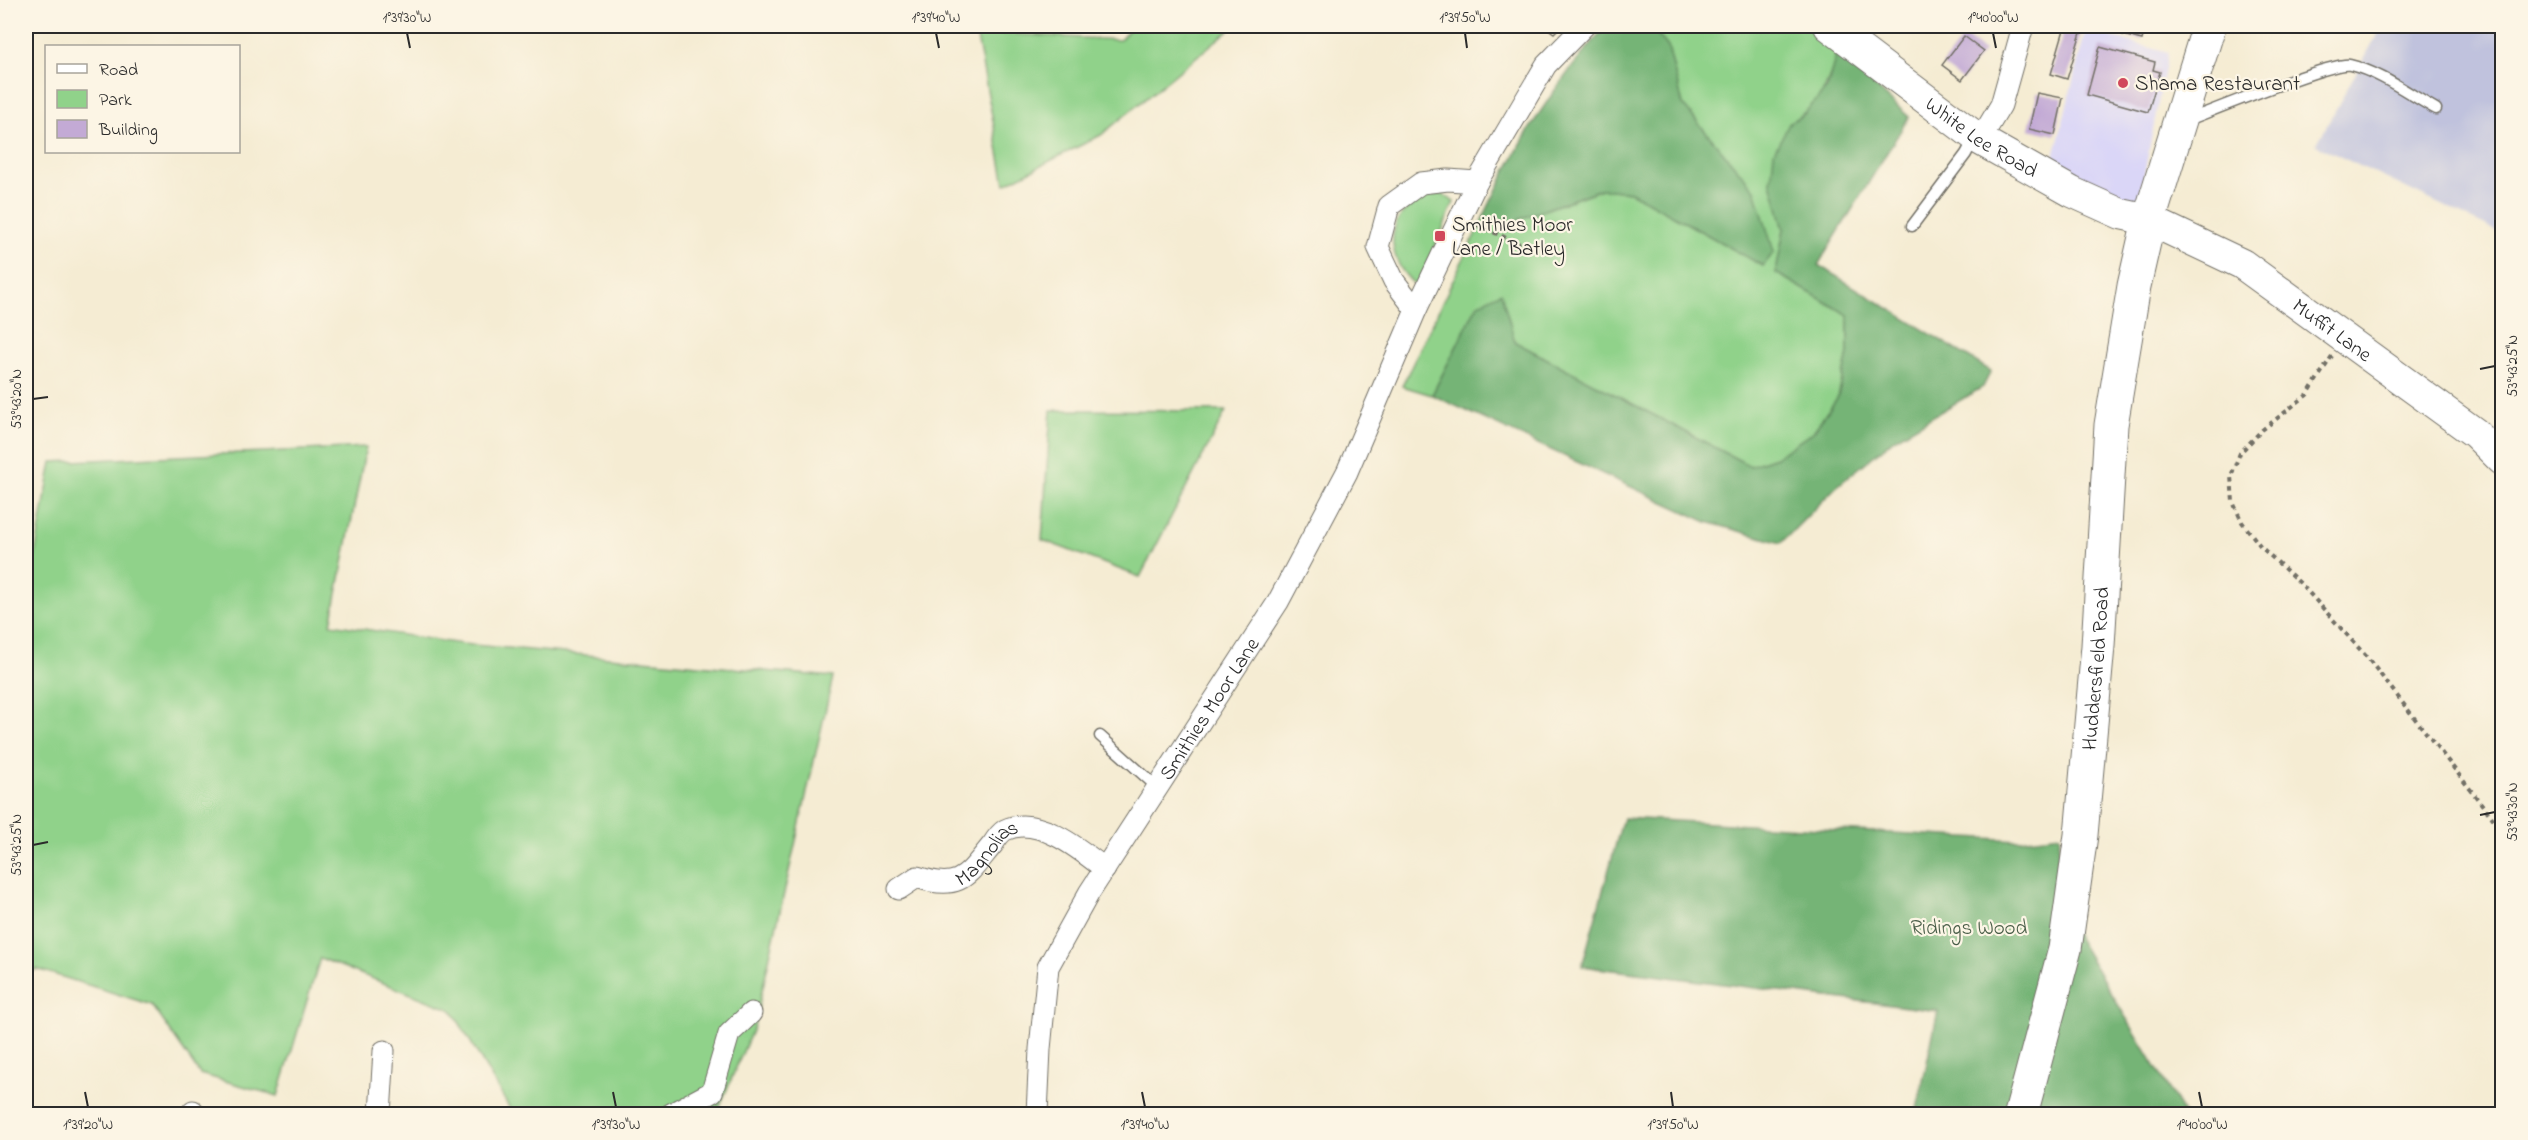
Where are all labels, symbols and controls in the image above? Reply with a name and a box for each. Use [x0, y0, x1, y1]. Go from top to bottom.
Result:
text: 1°39'30"W [383, 7, 431, 29]
text: 1°39'40"W [912, 7, 960, 29]
text: 1°39'50"W [1439, 7, 1491, 29]
text: 1°40'00"W [1967, 7, 2019, 29]
legend [45, 45, 240, 153]
text: Road [99, 58, 138, 84]
place label: Shama Restaurant [2135, 70, 2300, 100]
marker: Shama Restaurant [2116, 76, 2130, 90]
text: Park [99, 88, 132, 114]
street label: White Lee Road [1918, 91, 2043, 187]
text: Building [98, 118, 158, 145]
place label: Smithies Moor Lane / Batley [1452, 211, 1573, 267]
marker: Smithies Moor Lane / Batley [1433, 229, 1447, 243]
street label: Muffit Lane [2285, 292, 2378, 371]
text: 53°43'25"N [2502, 335, 2524, 397]
text: 53°43'20"N [6, 369, 28, 429]
street label: Huddersfield Road [2076, 586, 2118, 752]
street label: Smithies Moor Lane [1153, 632, 1268, 787]
text: 53°43'30"N [2502, 782, 2524, 842]
street label: Magnolias [950, 813, 1022, 895]
text: 53°43'25"N [6, 814, 28, 876]
park label: Ridings Wood [1911, 914, 2028, 946]
text: 1°39'20"W [63, 1114, 113, 1136]
text: 1°39'30"W [592, 1114, 640, 1136]
text: 1°39'40"W [1121, 1114, 1169, 1136]
text: 1°39'50"W [1647, 1114, 1699, 1136]
text: 1°40'00"W [2176, 1114, 2228, 1136]

